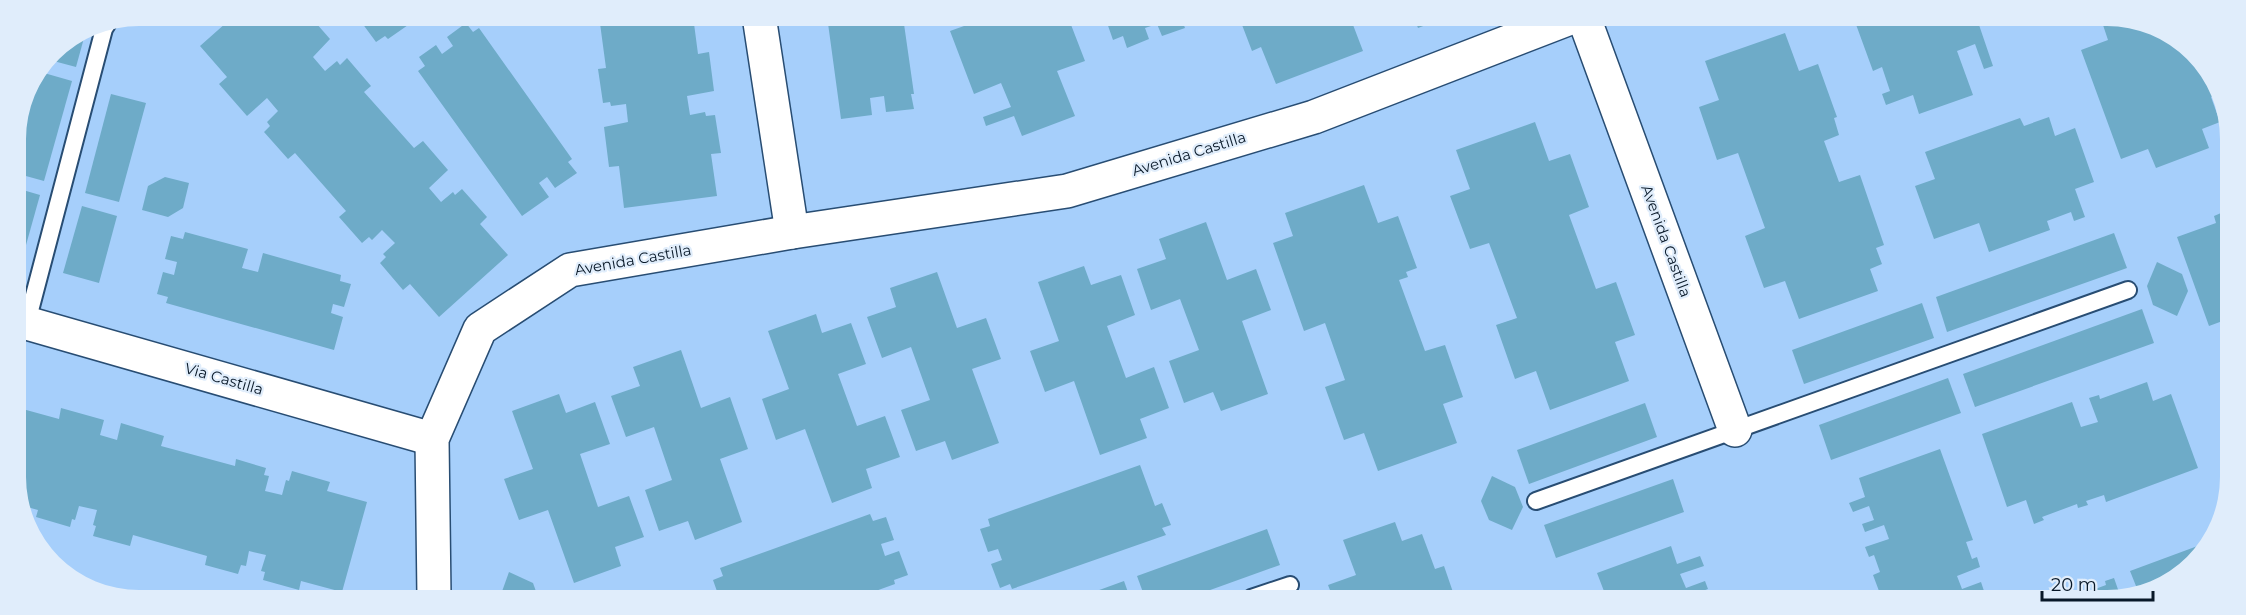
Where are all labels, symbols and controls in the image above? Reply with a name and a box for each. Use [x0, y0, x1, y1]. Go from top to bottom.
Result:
street label: Avenida Castilla [1130, 127, 1248, 180]
street label: Avenida Castilla [1637, 182, 1696, 300]
street label: Avenida Castilla [573, 240, 693, 279]
street label: Via Castilla [183, 358, 266, 399]
scale bar [2042, 564, 2153, 602]
text: 20 m [2051, 574, 2097, 596]

